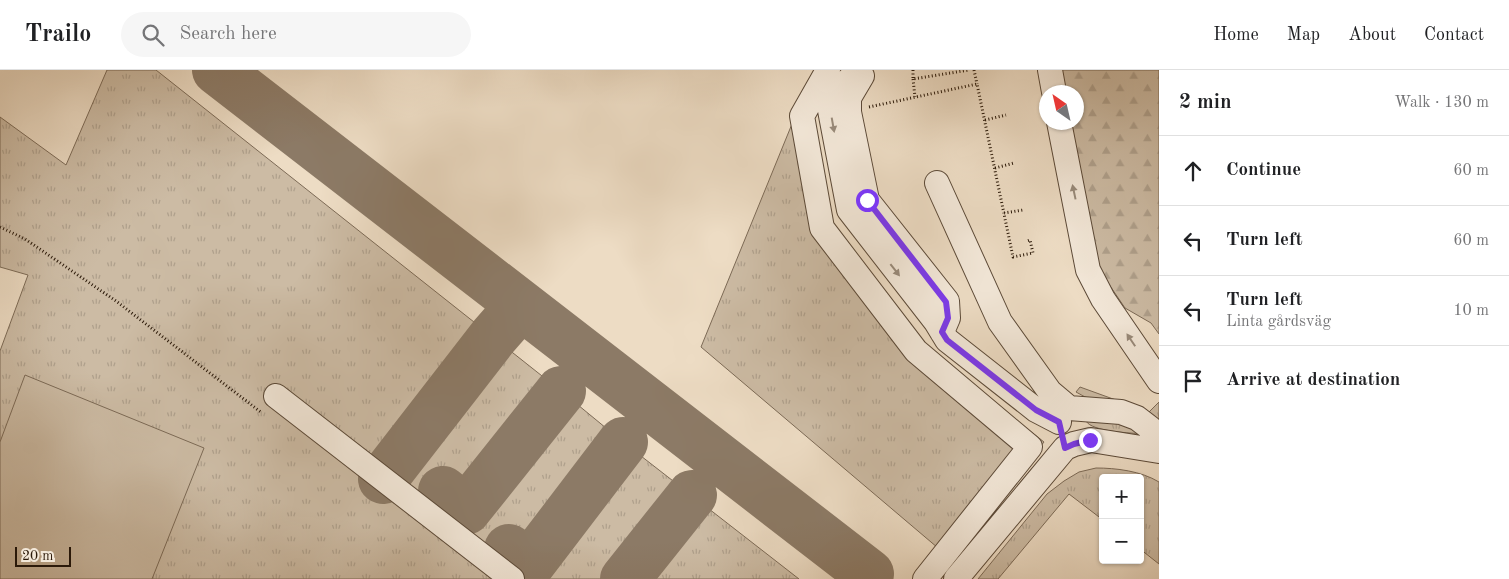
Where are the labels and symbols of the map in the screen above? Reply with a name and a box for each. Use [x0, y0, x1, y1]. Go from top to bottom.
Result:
north arrow [1039, 85, 1084, 130]
one-way arrow [829, 117, 837, 132]
one-way arrow [1069, 183, 1077, 199]
route start [856, 189, 879, 212]
one-way arrow [890, 263, 901, 276]
one-way arrow [1127, 334, 1136, 347]
route end [1079, 429, 1102, 452]
scale bar [15, 544, 71, 567]

